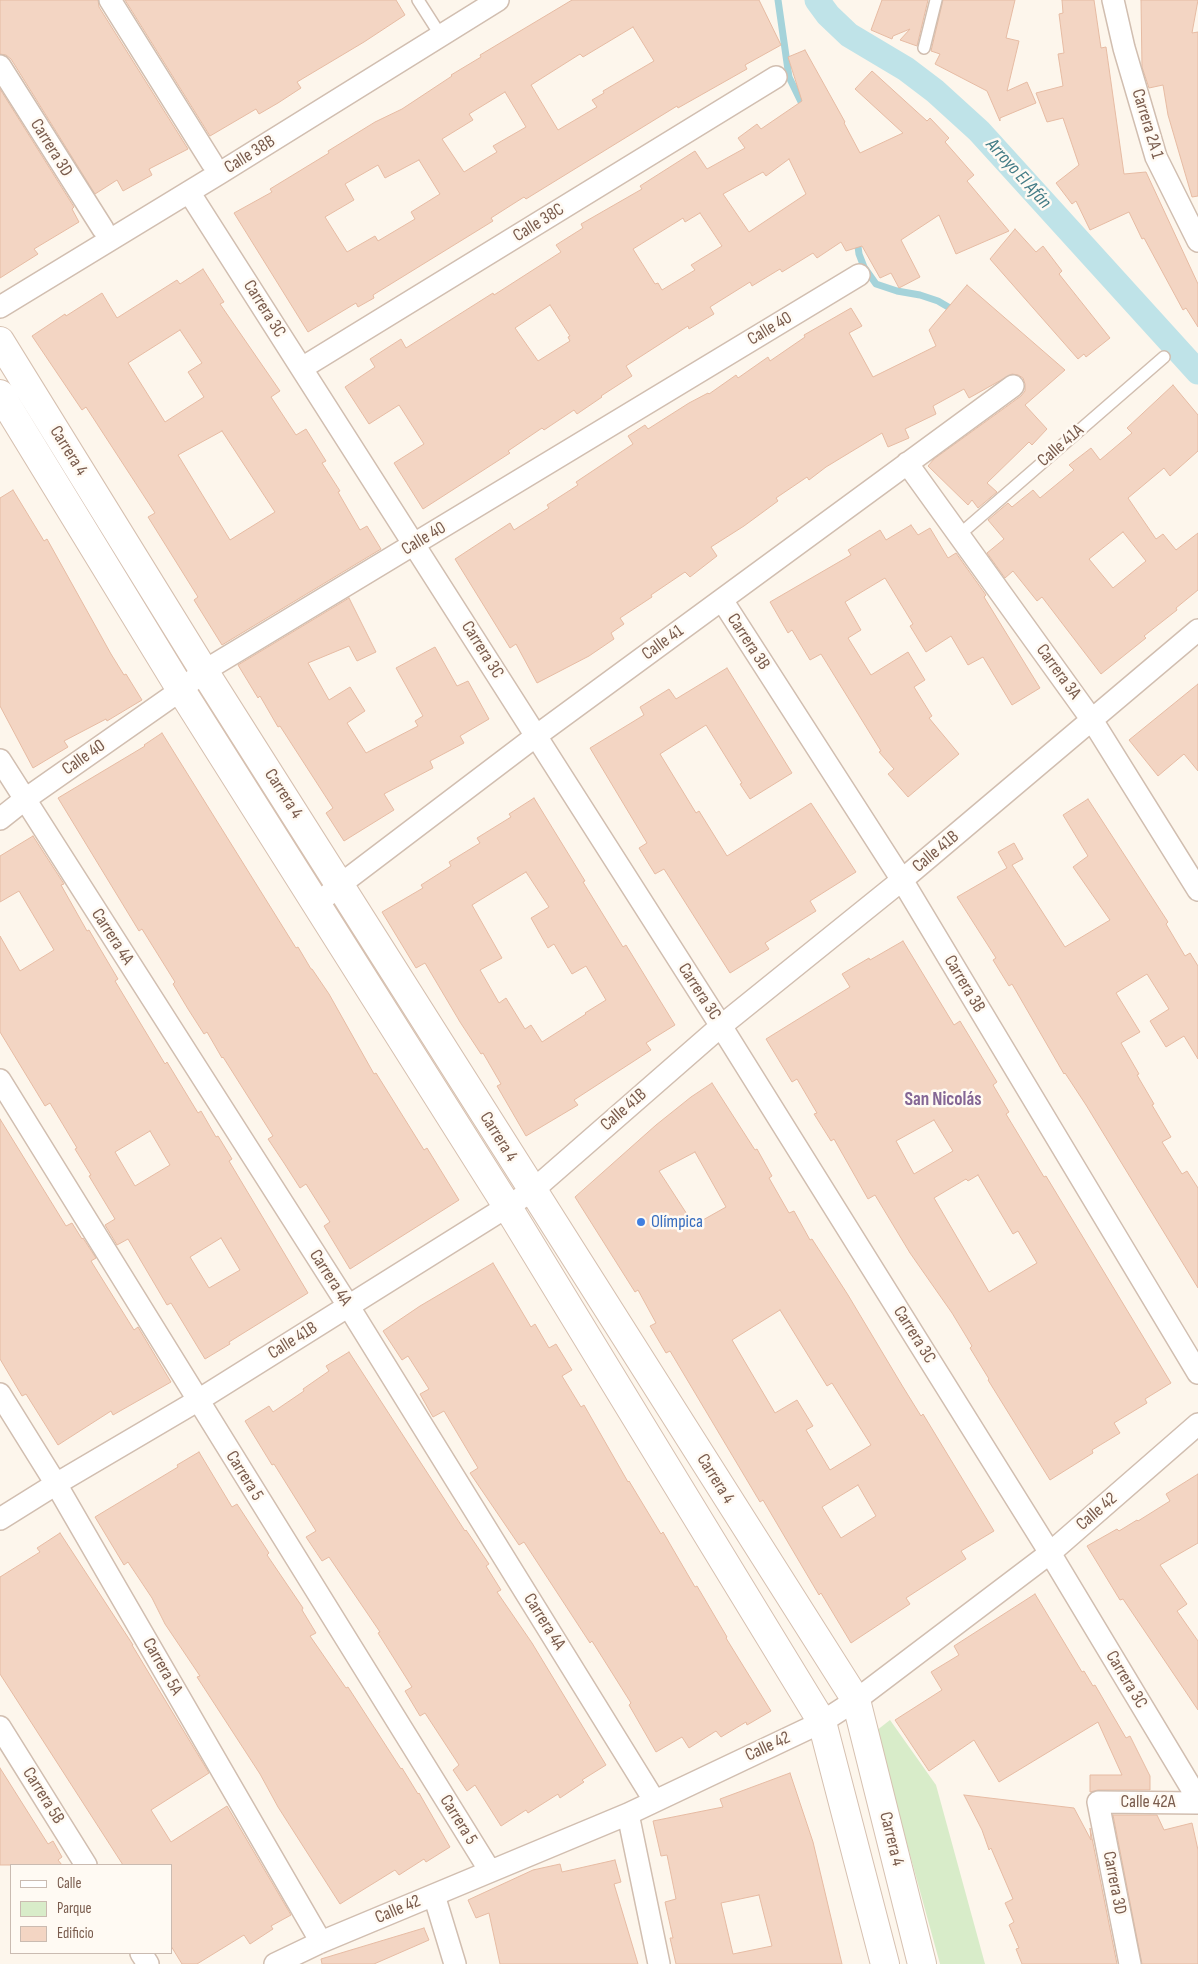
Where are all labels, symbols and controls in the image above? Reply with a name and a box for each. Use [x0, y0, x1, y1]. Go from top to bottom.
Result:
street label: Carrera 2A 1 [1126, 87, 1168, 161]
street label: Carrera 3D [25, 115, 77, 181]
street label: Calle 38B [221, 131, 279, 179]
water label: Arroyo El Afán [980, 134, 1056, 214]
street label: Calle 38C [509, 199, 569, 247]
street label: Carrera 3C [238, 276, 290, 342]
street label: Calle 40 [744, 307, 796, 351]
street label: Calle 41A [1034, 420, 1088, 472]
street label: Carrera 4 [44, 422, 92, 480]
street label: Calle 40 [398, 517, 450, 561]
street label: Carrera 3B [722, 610, 774, 674]
street label: Carrera 3C [456, 617, 508, 683]
street label: Calle 41 [638, 621, 688, 665]
street label: Carrera 3A [1031, 640, 1085, 704]
street label: Calle 40 [58, 735, 110, 781]
street label: Carrera 4 [259, 765, 307, 823]
street label: Calle 41B [908, 826, 964, 878]
street label: Carrera 4A [86, 905, 138, 969]
street label: Carrera 3B [939, 951, 989, 1017]
street label: Carrera 3C [673, 959, 725, 1025]
street label: Calle 41B [596, 1084, 652, 1136]
district label: San Nicolás [905, 1089, 981, 1111]
street label: Carrera 4 [474, 1108, 522, 1166]
place label: Olímpica [651, 1211, 703, 1233]
marker: Olímpica [635, 1216, 647, 1228]
street label: Carrera 4A [304, 1246, 356, 1310]
street label: Carrera 3C [888, 1302, 940, 1368]
street label: Calle 41B [264, 1317, 322, 1365]
street label: Carrera 5 [220, 1447, 268, 1505]
street label: Carrera 4 [691, 1450, 739, 1508]
street label: Calle 42 [1072, 1488, 1122, 1536]
street label: Carrera 4A [518, 1590, 570, 1654]
street label: Carrera 5A [137, 1635, 187, 1699]
street label: Carrera 3C [1100, 1647, 1152, 1713]
street label: Calle 42 [742, 1727, 794, 1767]
street label: Carrera 5B [17, 1764, 69, 1828]
street label: Carrera 5 [434, 1791, 482, 1849]
street label: Calle 42A [1121, 1791, 1175, 1813]
street label: Carrera 4 [874, 1810, 908, 1868]
street label: Carrera 3D [1097, 1850, 1131, 1916]
legend [10, 1864, 172, 1954]
text: Calle [57, 1874, 81, 1893]
street label: Calle 42 [372, 1891, 424, 1929]
text: Parque [57, 1899, 92, 1918]
text: Edificio [57, 1924, 94, 1943]

